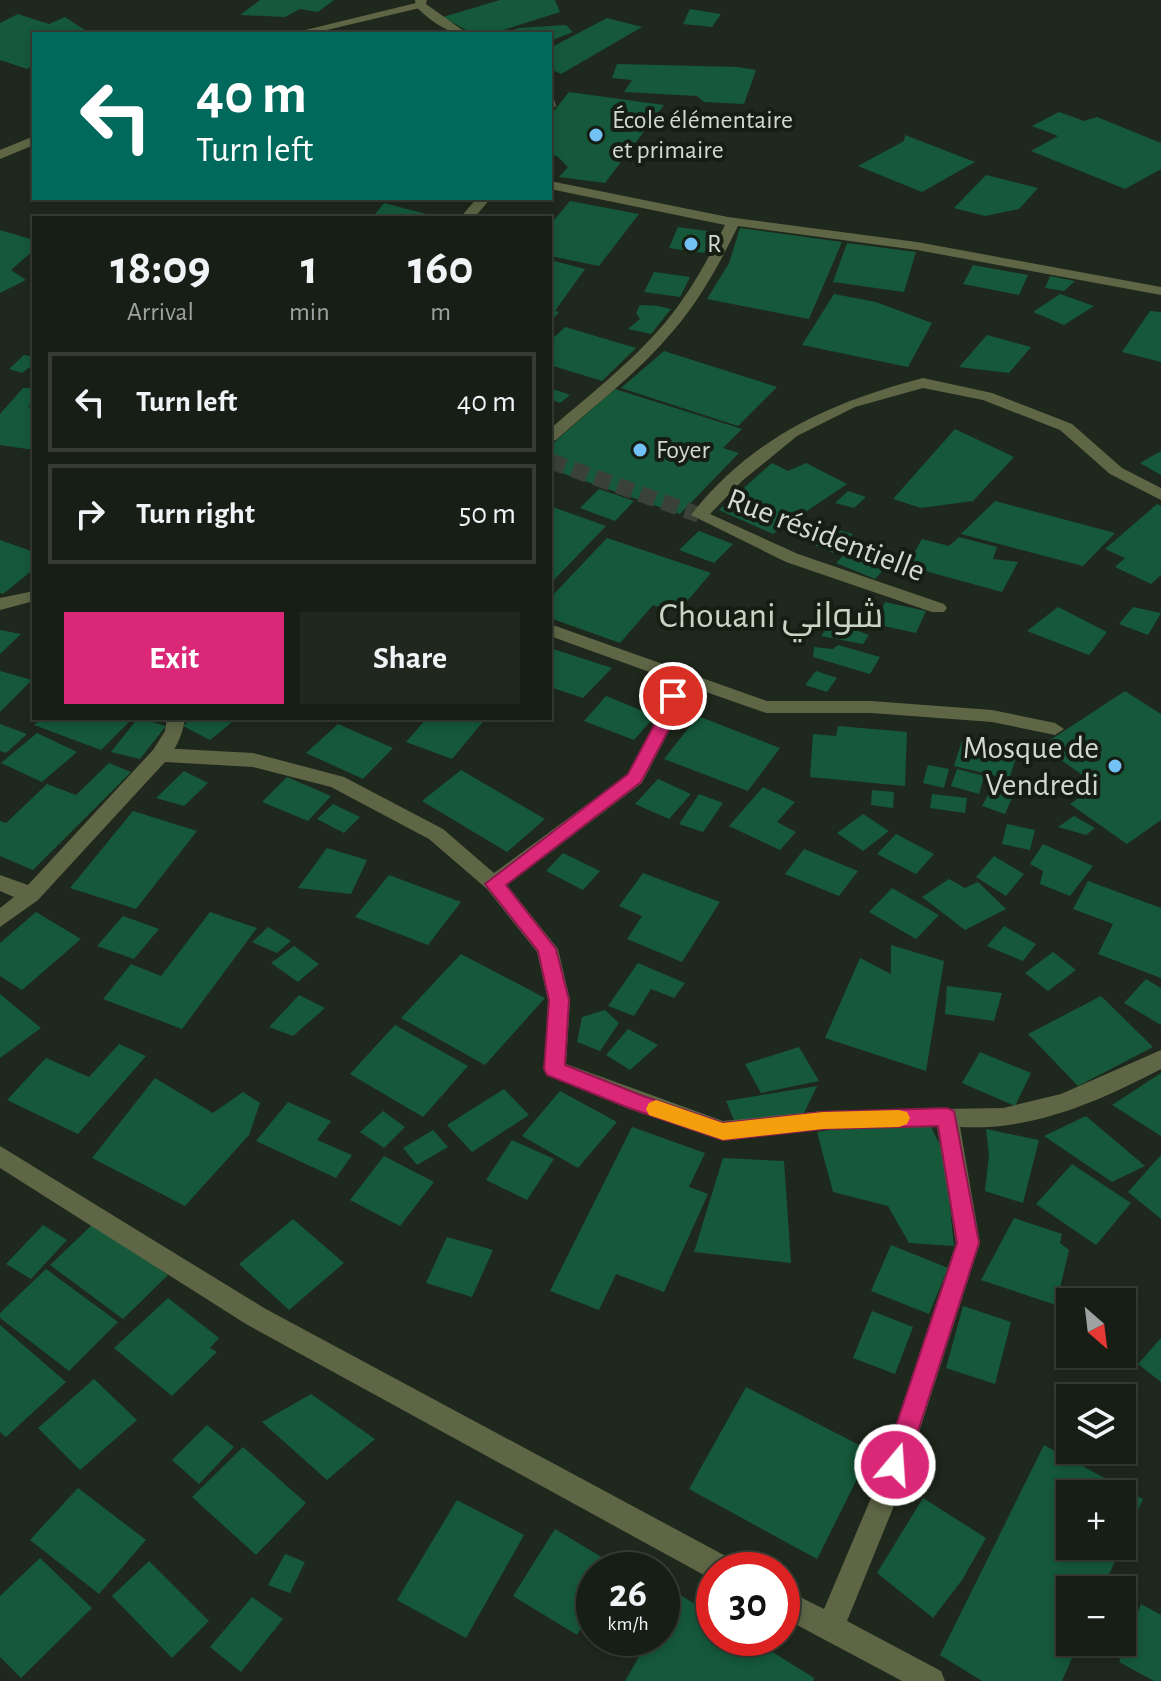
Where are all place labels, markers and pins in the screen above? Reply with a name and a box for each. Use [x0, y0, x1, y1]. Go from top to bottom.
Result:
place label: École élémentaire et primaire [612, 105, 793, 163]
marker: École élémentaire et primaire [587, 126, 605, 144]
place label: R [707, 231, 721, 257]
marker: R [682, 235, 700, 253]
place label: Foyer [656, 437, 710, 463]
marker: Foyer [631, 441, 649, 459]
pin [639, 662, 707, 730]
place label: Mosque de Vendredi [963, 732, 1099, 801]
marker: Mosque de Vendredi [1106, 757, 1124, 775]

